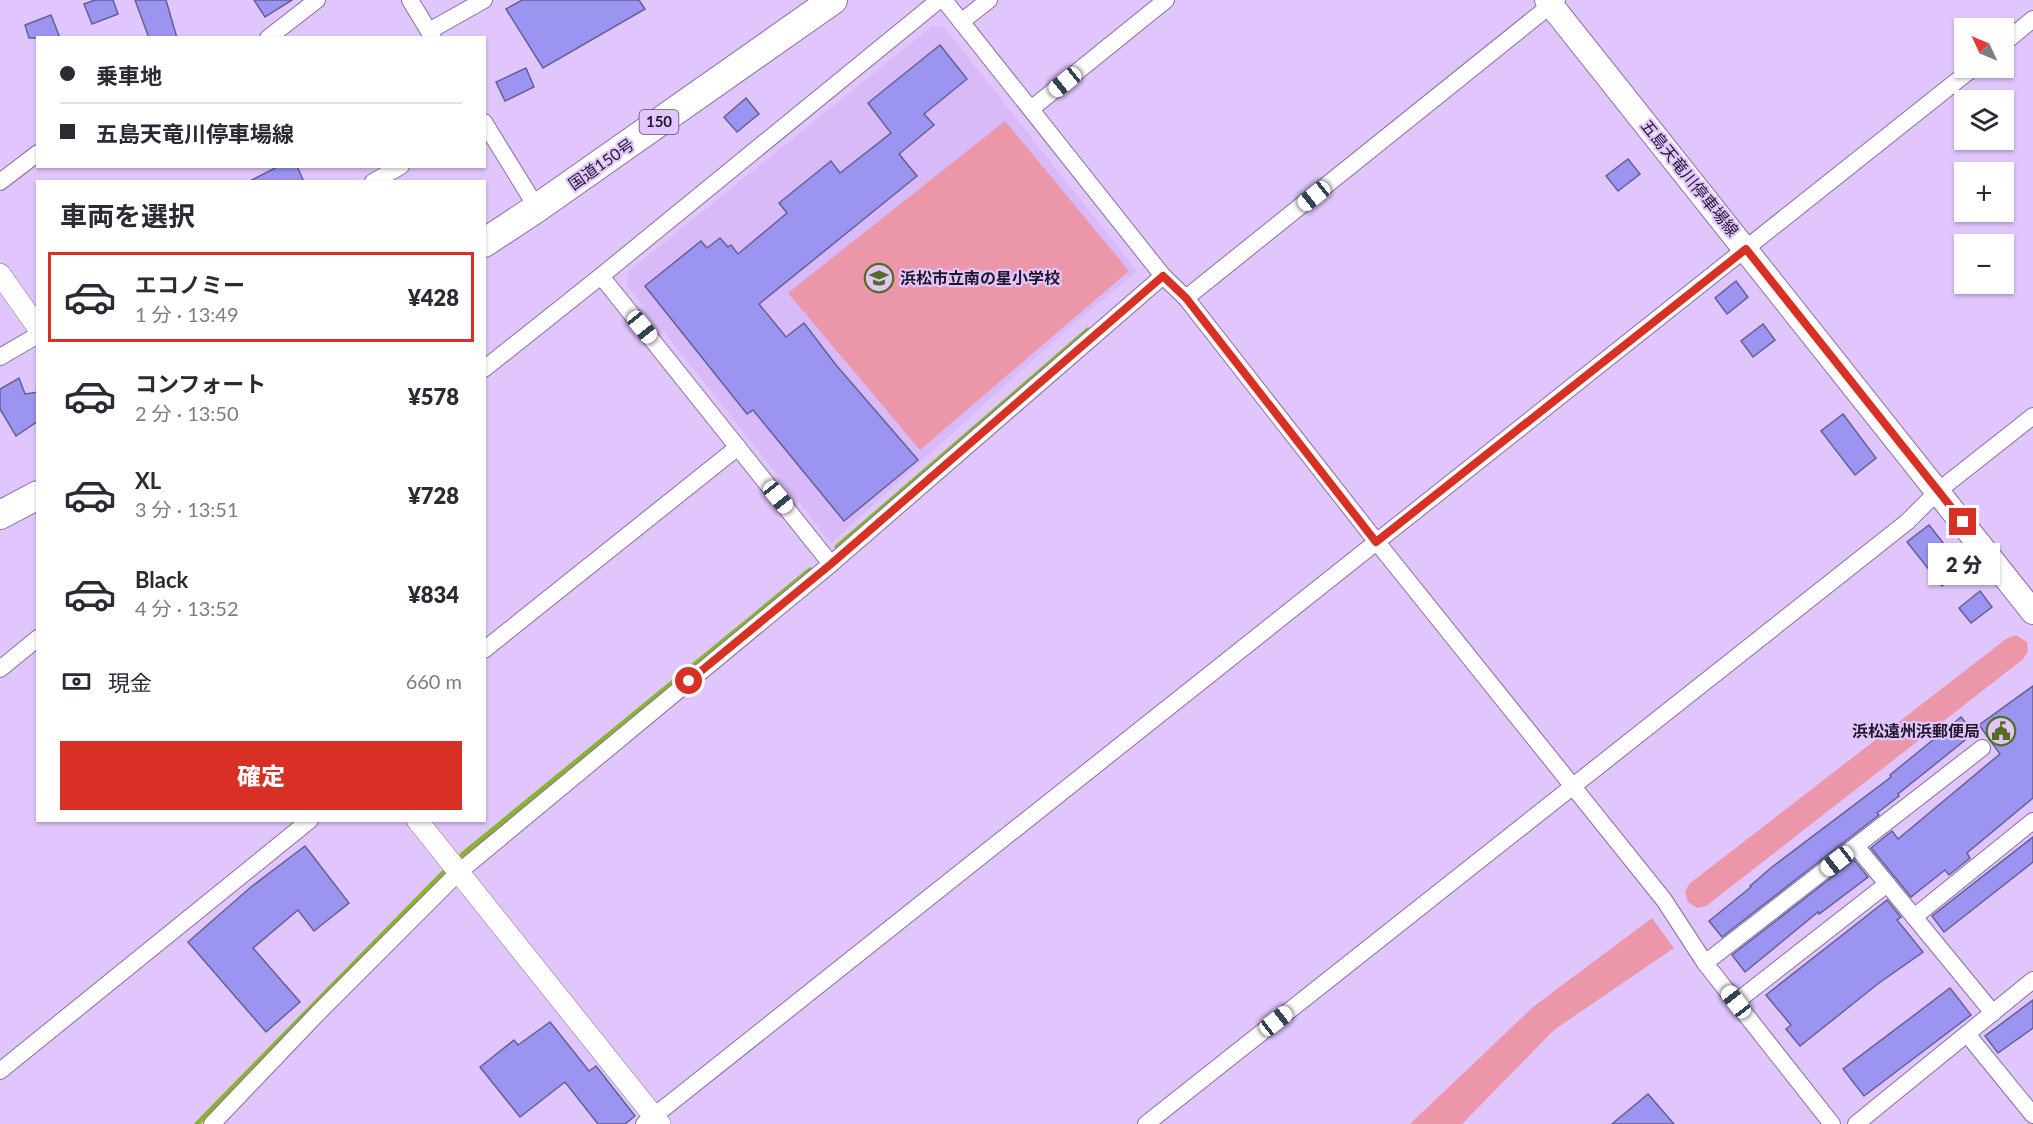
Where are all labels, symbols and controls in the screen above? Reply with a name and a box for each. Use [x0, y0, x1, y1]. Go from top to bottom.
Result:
north arrow [1954, 18, 2014, 78]
map controls [1954, 18, 2014, 294]
text: 乗車地 [96, 62, 162, 89]
car [1045, 64, 1085, 100]
button: layers [1954, 90, 2014, 150]
road number: 150 [640, 110, 678, 134]
street label: 五島天竜川停車場線 [1638, 116, 1743, 240]
text: 五島天竜川停車場線 [96, 120, 294, 147]
street label: 国道150号 [564, 134, 637, 193]
button: + [1954, 162, 2014, 222]
car [1294, 178, 1334, 214]
text: 車両を選択 [60, 199, 195, 232]
button: − [1954, 234, 2014, 294]
school or university icon: 浜松市立南の星小学校 [863, 262, 895, 294]
place label: 浜松市立南の星小学校 [900, 268, 1060, 287]
icon: car [63, 270, 117, 324]
text: エコノミー [135, 271, 245, 298]
text: ¥428 [408, 284, 459, 311]
text: 1 分 · 13:49 [135, 302, 239, 326]
car [624, 307, 660, 347]
icon: car [63, 369, 117, 423]
text: コンフォート [135, 370, 266, 397]
text: ¥578 [408, 383, 459, 410]
text: 2 分 · 13:50 [135, 401, 239, 425]
text: XL [135, 467, 161, 494]
icon: car [63, 468, 117, 522]
car [760, 477, 796, 517]
text: ¥728 [408, 482, 459, 509]
text: 3 分 · 13:51 [135, 497, 239, 521]
route end [1949, 508, 1976, 535]
callout: 2 分 [1927, 543, 1999, 585]
text: 2 分 [1946, 552, 1982, 576]
text: Black [135, 566, 188, 593]
icon: car [63, 567, 117, 621]
text: ¥834 [408, 581, 459, 608]
text: 4 分 · 13:52 [135, 596, 239, 620]
icon: cash [60, 665, 93, 698]
route start [675, 667, 702, 694]
text: 現金 [108, 669, 152, 696]
text: 660 m [406, 669, 462, 693]
public building icon: 浜松遠州浜郵便局 [1985, 715, 2017, 747]
place label: 浜松遠州浜郵便局 [1852, 721, 1980, 740]
button: 確定 [60, 741, 462, 810]
car [1817, 843, 1857, 879]
car [1718, 982, 1754, 1022]
car [1256, 1003, 1296, 1039]

